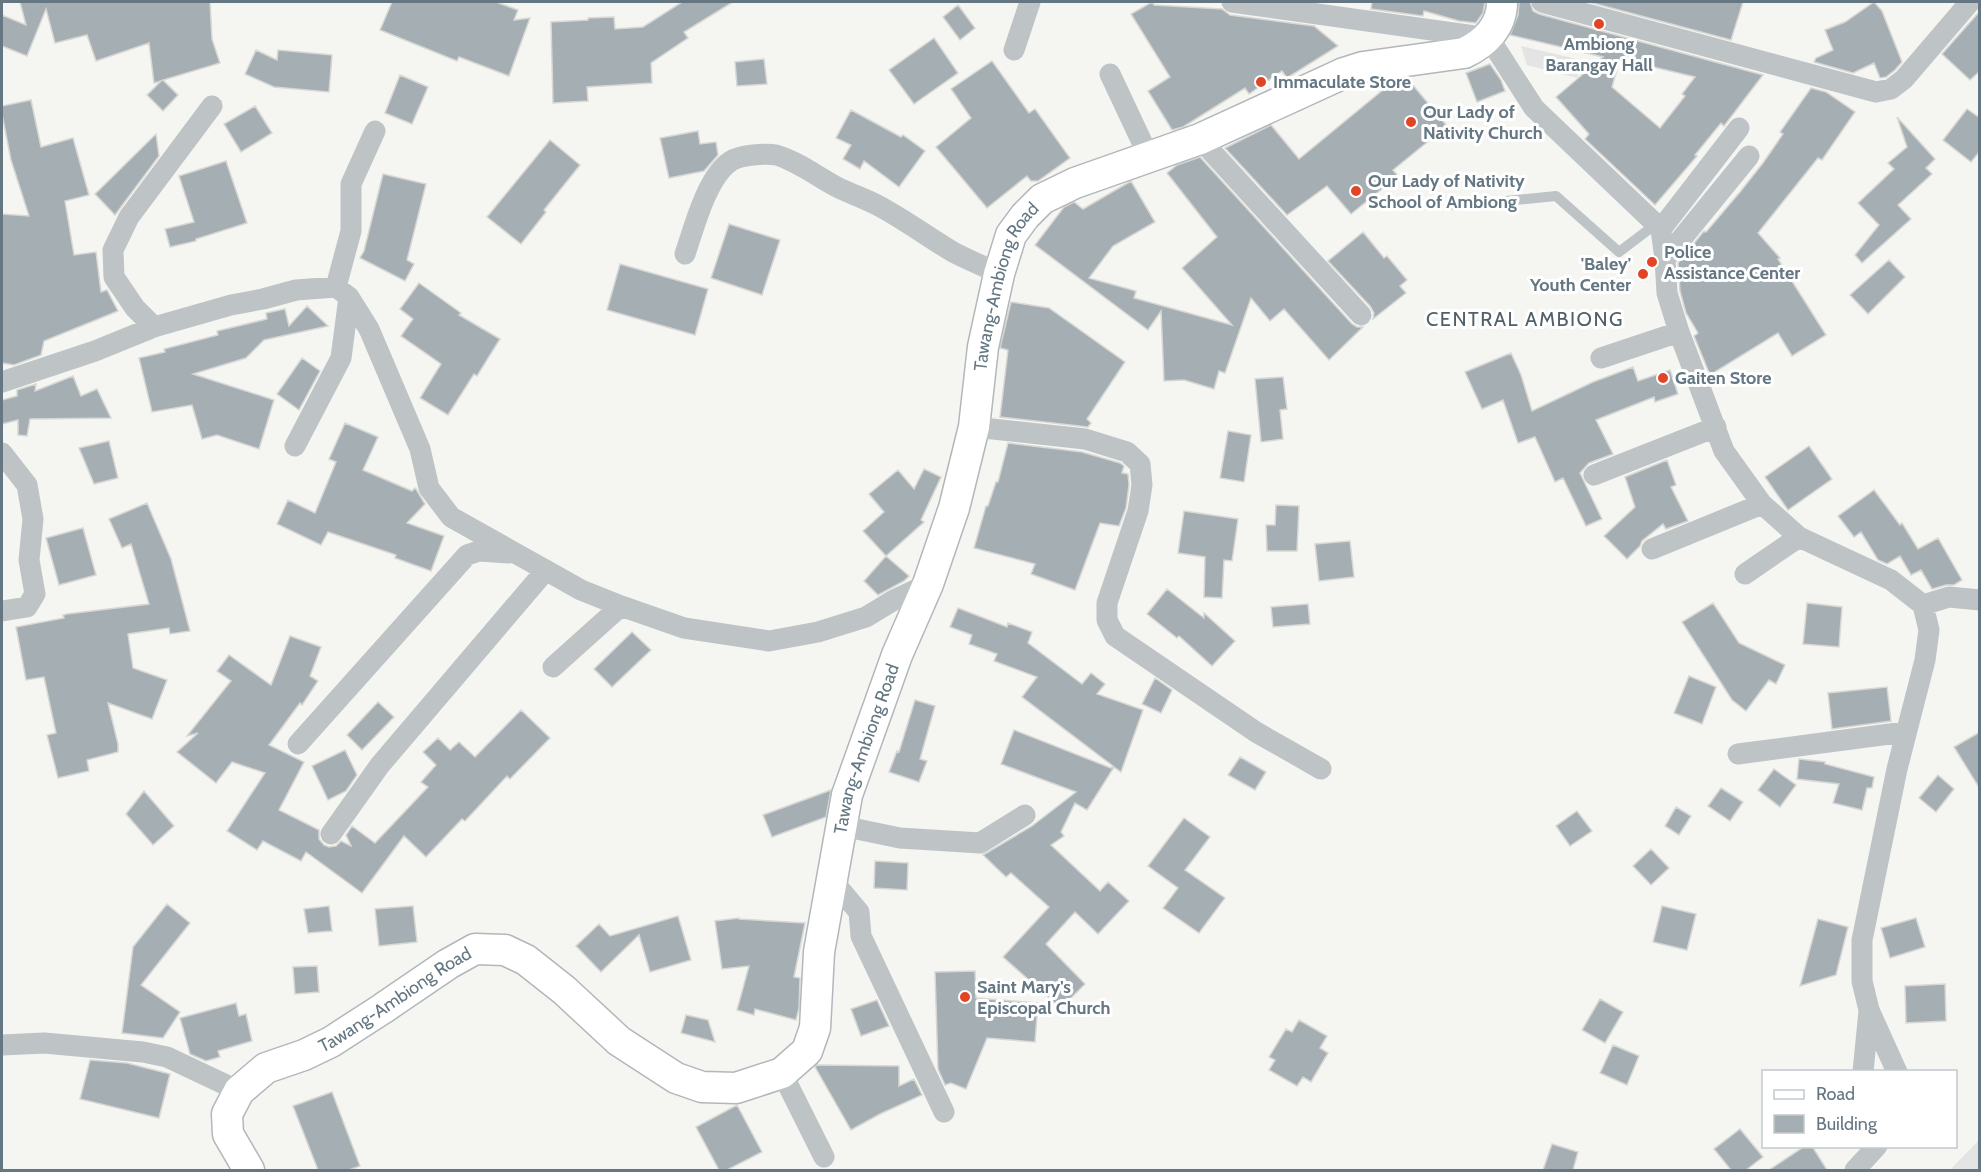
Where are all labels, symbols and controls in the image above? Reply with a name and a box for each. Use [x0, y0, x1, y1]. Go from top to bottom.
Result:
marker: Ambiong Barangay Hall [1592, 17, 1606, 31]
place label: Ambiong Barangay Hall [1545, 33, 1653, 76]
place label: Immaculate Store [1273, 71, 1411, 93]
marker: Immaculate Store [1254, 75, 1268, 89]
place label: Our Lady of Nativity Church [1423, 101, 1543, 144]
marker: Our Lady of Nativity Church [1404, 115, 1418, 129]
place label: Our Lady of Nativity School of Ambiong [1368, 170, 1525, 213]
marker: Our Lady of Nativity School of Ambiong [1349, 184, 1363, 198]
street label: Tawang-Ambiong Road [969, 198, 1043, 372]
place label: Police Assistance Center [1664, 241, 1800, 284]
place label: 'Baley' Youth Center [1529, 253, 1631, 296]
marker: Police Assistance Center [1645, 255, 1659, 269]
marker: 'Baley' Youth Center [1636, 267, 1650, 281]
district label: CENTRAL AMBIONG [1426, 307, 1624, 331]
place label: Gaiten Store [1675, 367, 1771, 389]
marker: Gaiten Store [1656, 371, 1670, 385]
street label: Tawang-Ambiong Road [829, 661, 904, 836]
street label: Tawang-Ambiong Road [315, 942, 475, 1057]
place label: Saint Mary's Episcopal Church [977, 976, 1110, 1019]
marker: Saint Mary's Episcopal Church [958, 990, 972, 1004]
legend [1762, 1070, 1957, 1148]
text: Road [1816, 1083, 1855, 1105]
text: Building [1816, 1113, 1878, 1135]

